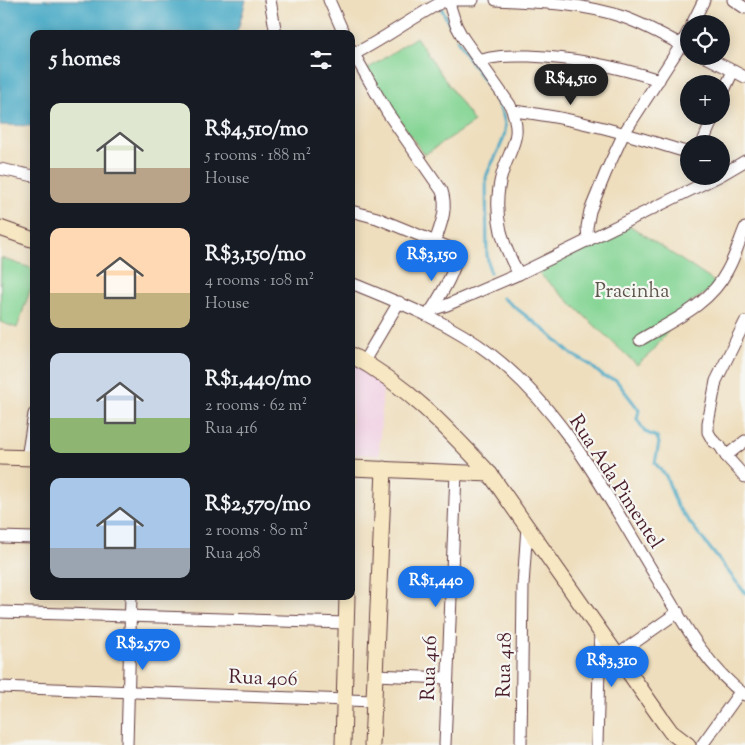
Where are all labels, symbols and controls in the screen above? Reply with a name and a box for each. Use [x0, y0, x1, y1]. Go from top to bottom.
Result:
map controls [680, 15, 730, 185]
button: locate [680, 15, 730, 65]
text: 5 homes [50, 45, 120, 75]
icon: filters [307, 46, 335, 74]
pin: R$4,510 [525, 64, 617, 106]
text: R$4,510 [545, 68, 597, 91]
button: + [680, 75, 730, 125]
text: R$4,510/mo [205, 115, 308, 145]
icon: home [90, 123, 150, 183]
button: − [680, 135, 730, 185]
text: 5 rooms · 188 m² [205, 145, 311, 168]
text: House [205, 168, 249, 191]
text: R$3,150/mo [205, 240, 306, 270]
pin: R$3,150 [386, 240, 478, 282]
text: R$3,150 [407, 244, 457, 267]
icon: home [90, 248, 150, 308]
text: 4 rooms · 108 m² [205, 270, 314, 293]
park label: Pracinha [595, 278, 669, 307]
text: House [205, 293, 249, 316]
text: R$1,440/mo [205, 365, 311, 395]
icon: home [90, 373, 150, 433]
text: 2 rooms · 62 m² [205, 395, 307, 418]
street label: Rua Ada Pimentel [561, 410, 669, 555]
text: Rua 416 [205, 418, 257, 441]
text: R$2,570/mo [205, 490, 311, 520]
icon: home [90, 498, 150, 558]
text: 2 rooms · 80 m² [205, 520, 308, 543]
text: Rua 408 [205, 543, 260, 566]
pin: R$1,440 [390, 566, 482, 608]
text: R$1,440 [409, 570, 463, 593]
pin: R$2,570 [97, 628, 189, 671]
street label: Rua 418 [490, 632, 521, 698]
text: R$2,570 [116, 633, 170, 656]
street label: Rua 416 [415, 635, 446, 701]
pin: R$3,310 [566, 646, 658, 688]
text: R$3,310 [587, 650, 637, 673]
street label: Rua 406 [228, 664, 298, 695]

